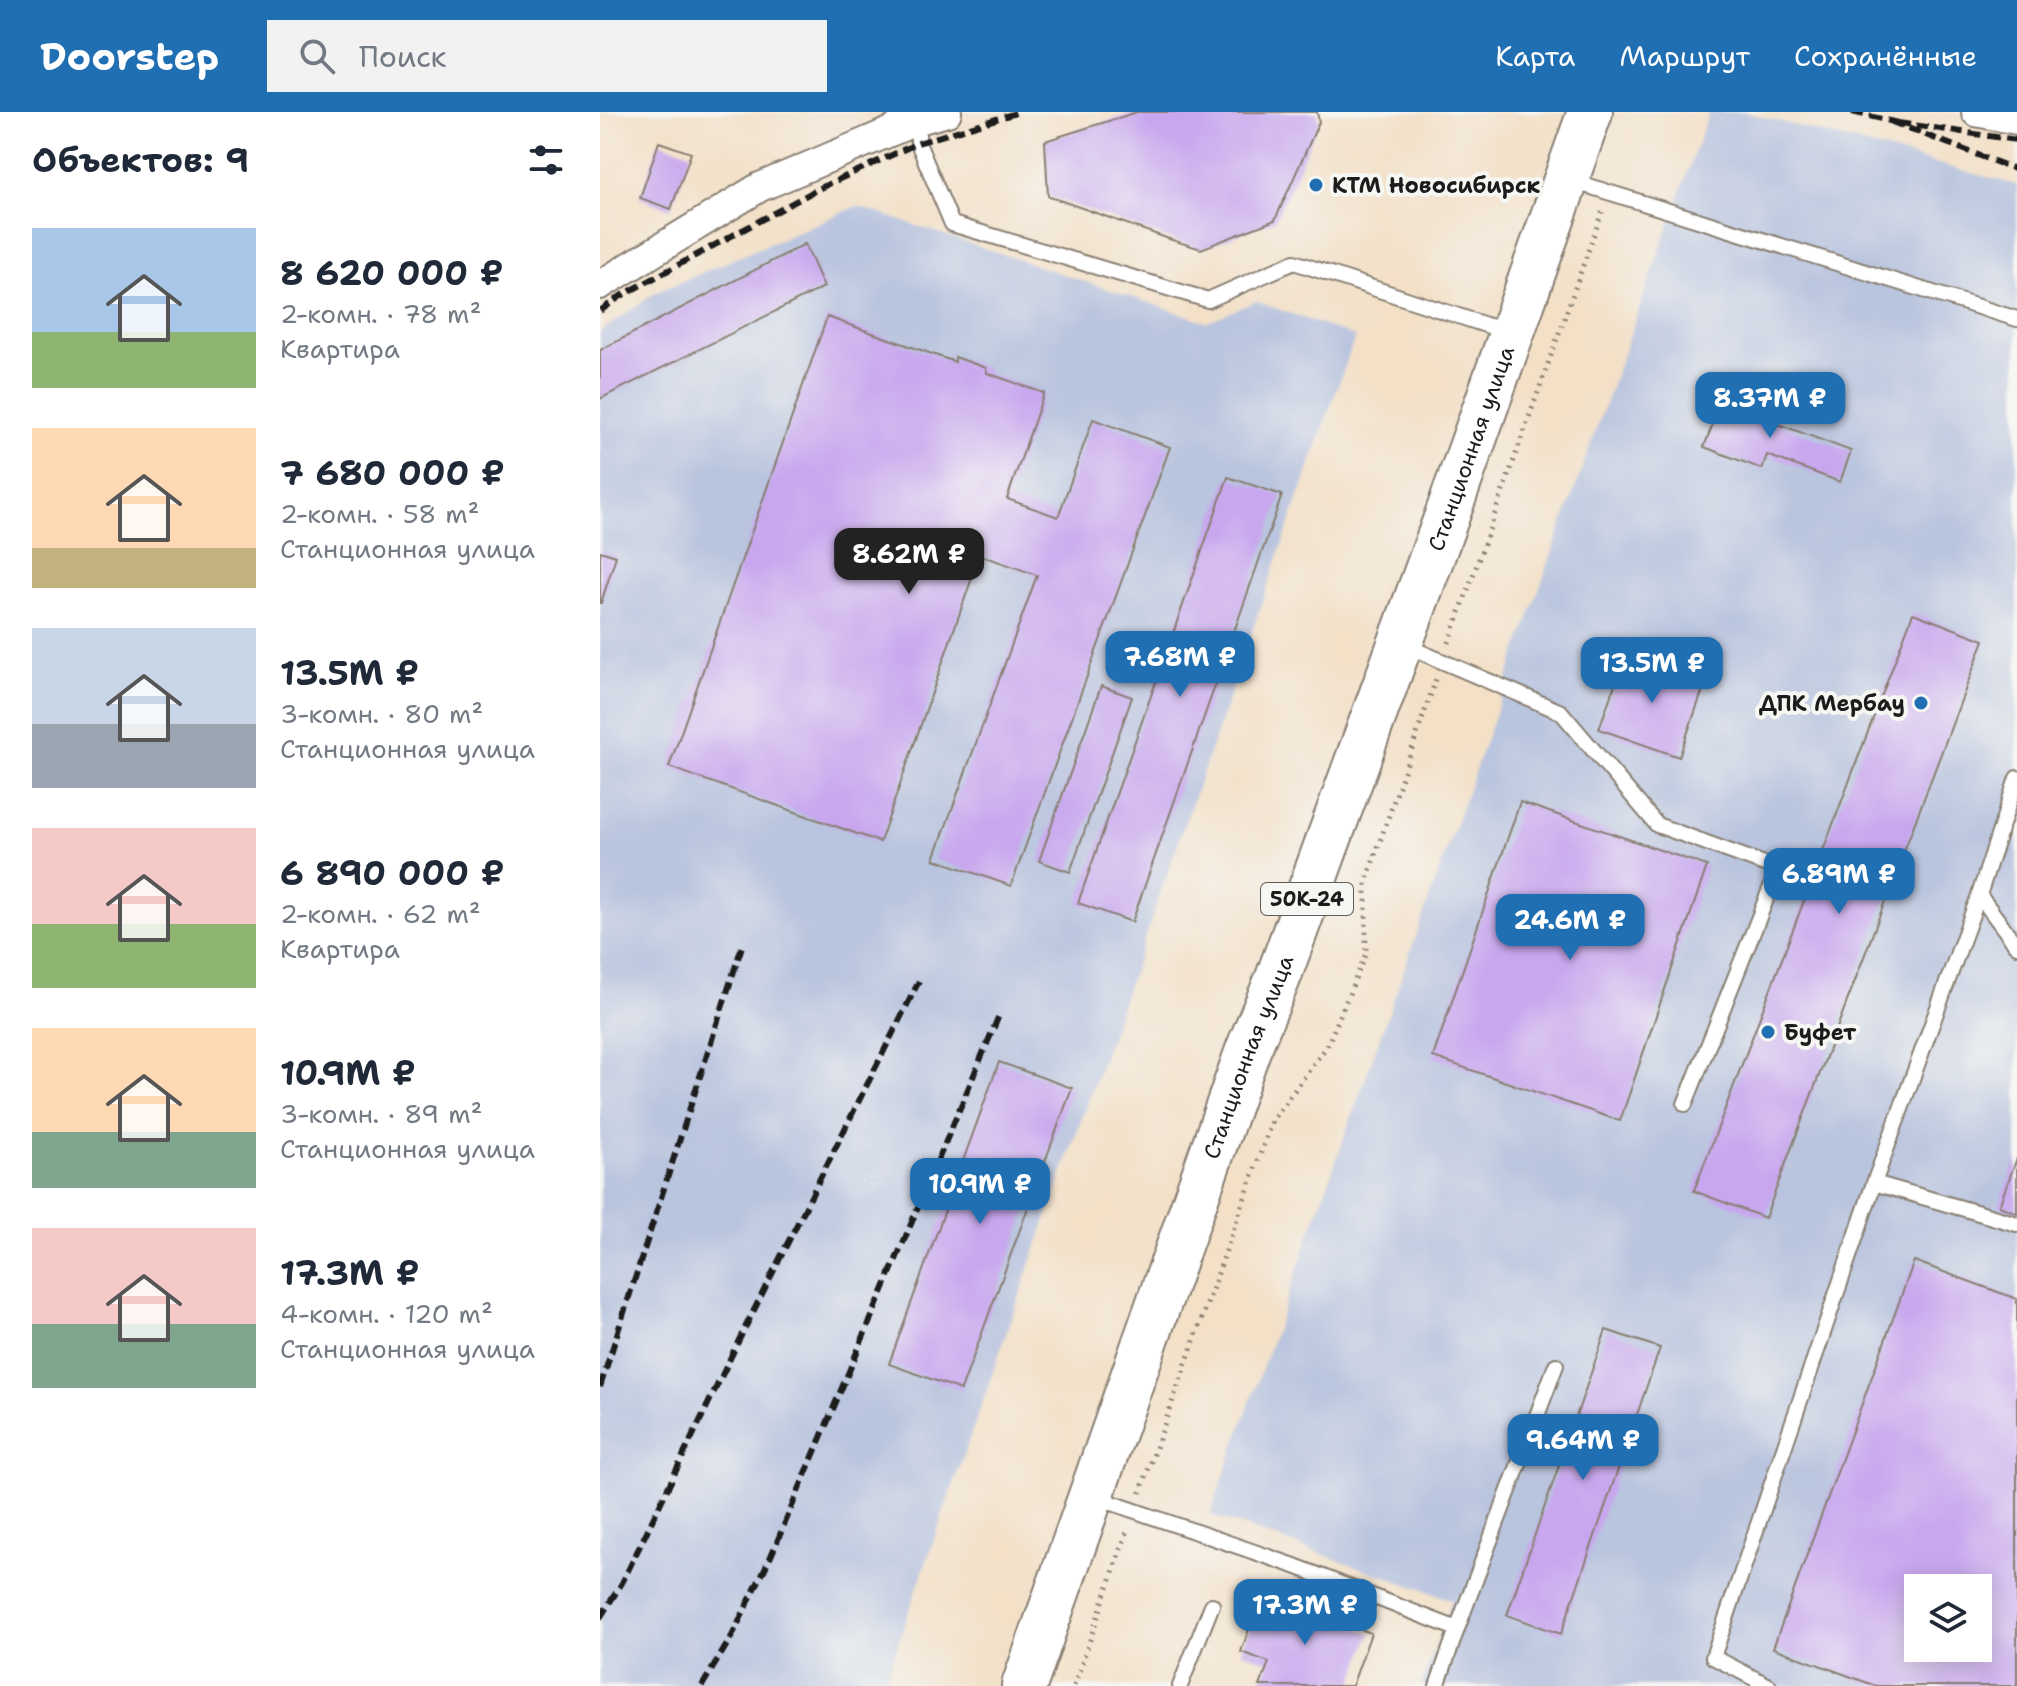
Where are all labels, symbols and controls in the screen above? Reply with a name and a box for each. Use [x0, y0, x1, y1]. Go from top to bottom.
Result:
search box [267, 20, 827, 92]
text: Doorstep [40, 31, 219, 82]
icon: search [295, 34, 339, 78]
text: Поиск [359, 36, 446, 77]
text: Карта [1495, 37, 1575, 75]
text: Маршрут [1619, 37, 1750, 75]
text: Сохранённые [1794, 37, 1977, 75]
text: Объектов: 9 [32, 137, 249, 183]
icon: filters [524, 138, 568, 182]
place label: КТМ Новосибирск [1332, 171, 1540, 200]
marker: КТМ Новосибирск [1307, 176, 1325, 194]
text: 8 620 000 ₽ [280, 250, 504, 296]
icon: home [96, 260, 192, 356]
text: 2-комн. · 78 m² [280, 296, 481, 331]
text: Квартира [280, 331, 400, 366]
street label: Станционная улица [1421, 342, 1521, 555]
pin: 8.37M ₽ [1696, 372, 1844, 440]
text: 8.37M ₽ [1713, 380, 1827, 415]
text: 7 680 000 ₽ [280, 450, 505, 496]
icon: home [96, 460, 192, 556]
text: 2-комн. · 58 m² [280, 496, 480, 531]
pin: 8.62M ₽ [835, 528, 983, 596]
text: Станционная улица [280, 531, 535, 566]
text: 8.62M ₽ [852, 536, 966, 571]
pin: 7.68M ₽ [1106, 631, 1254, 699]
pin: 13.5M ₽ [1578, 637, 1726, 705]
text: 7.68M ₽ [1123, 639, 1237, 674]
text: 13.5M ₽ [1599, 645, 1705, 680]
text: 13.5M ₽ [280, 650, 419, 696]
icon: home [96, 660, 192, 756]
place label: ДПК Мербау [1759, 689, 1905, 718]
marker: ДПК Мербау [1912, 694, 1930, 712]
text: 3-комн. · 80 m² [280, 696, 483, 731]
text: Станционная улица [280, 731, 535, 766]
pin: 6.89M ₽ [1765, 848, 1913, 916]
text: 6 890 000 ₽ [280, 850, 505, 896]
text: 6.89M ₽ [1782, 856, 1896, 891]
icon: home [96, 860, 192, 956]
road number: 50К-24 [1261, 883, 1353, 915]
pin: 24.6M ₽ [1496, 894, 1644, 962]
text: 2-комн. · 62 m² [280, 896, 481, 931]
text: 24.6M ₽ [1514, 902, 1626, 937]
text: Квартира [280, 931, 400, 966]
street label: Станционная улица [1197, 951, 1300, 1163]
place label: Буфет [1784, 1018, 1857, 1047]
marker: Буфет [1759, 1023, 1777, 1041]
text: 10.9M ₽ [280, 1050, 416, 1096]
icon: home [96, 1060, 192, 1156]
text: 3-комн. · 89 m² [280, 1096, 483, 1131]
text: Станционная улица [280, 1131, 535, 1166]
pin: 10.9M ₽ [906, 1158, 1054, 1226]
text: 10.9M ₽ [928, 1166, 1032, 1201]
text: 17.3M ₽ [280, 1250, 419, 1296]
icon: home [96, 1260, 192, 1356]
text: 4-комн. · 120 m² [280, 1296, 493, 1331]
text: Станционная улица [280, 1331, 535, 1366]
pin: 9.64M ₽ [1509, 1414, 1657, 1482]
text: 9.64M ₽ [1526, 1422, 1640, 1457]
map controls [1904, 1574, 1992, 1662]
button: layers [1904, 1574, 1992, 1662]
pin: 17.3M ₽ [1231, 1579, 1379, 1647]
text: 17.3M ₽ [1252, 1587, 1358, 1622]

